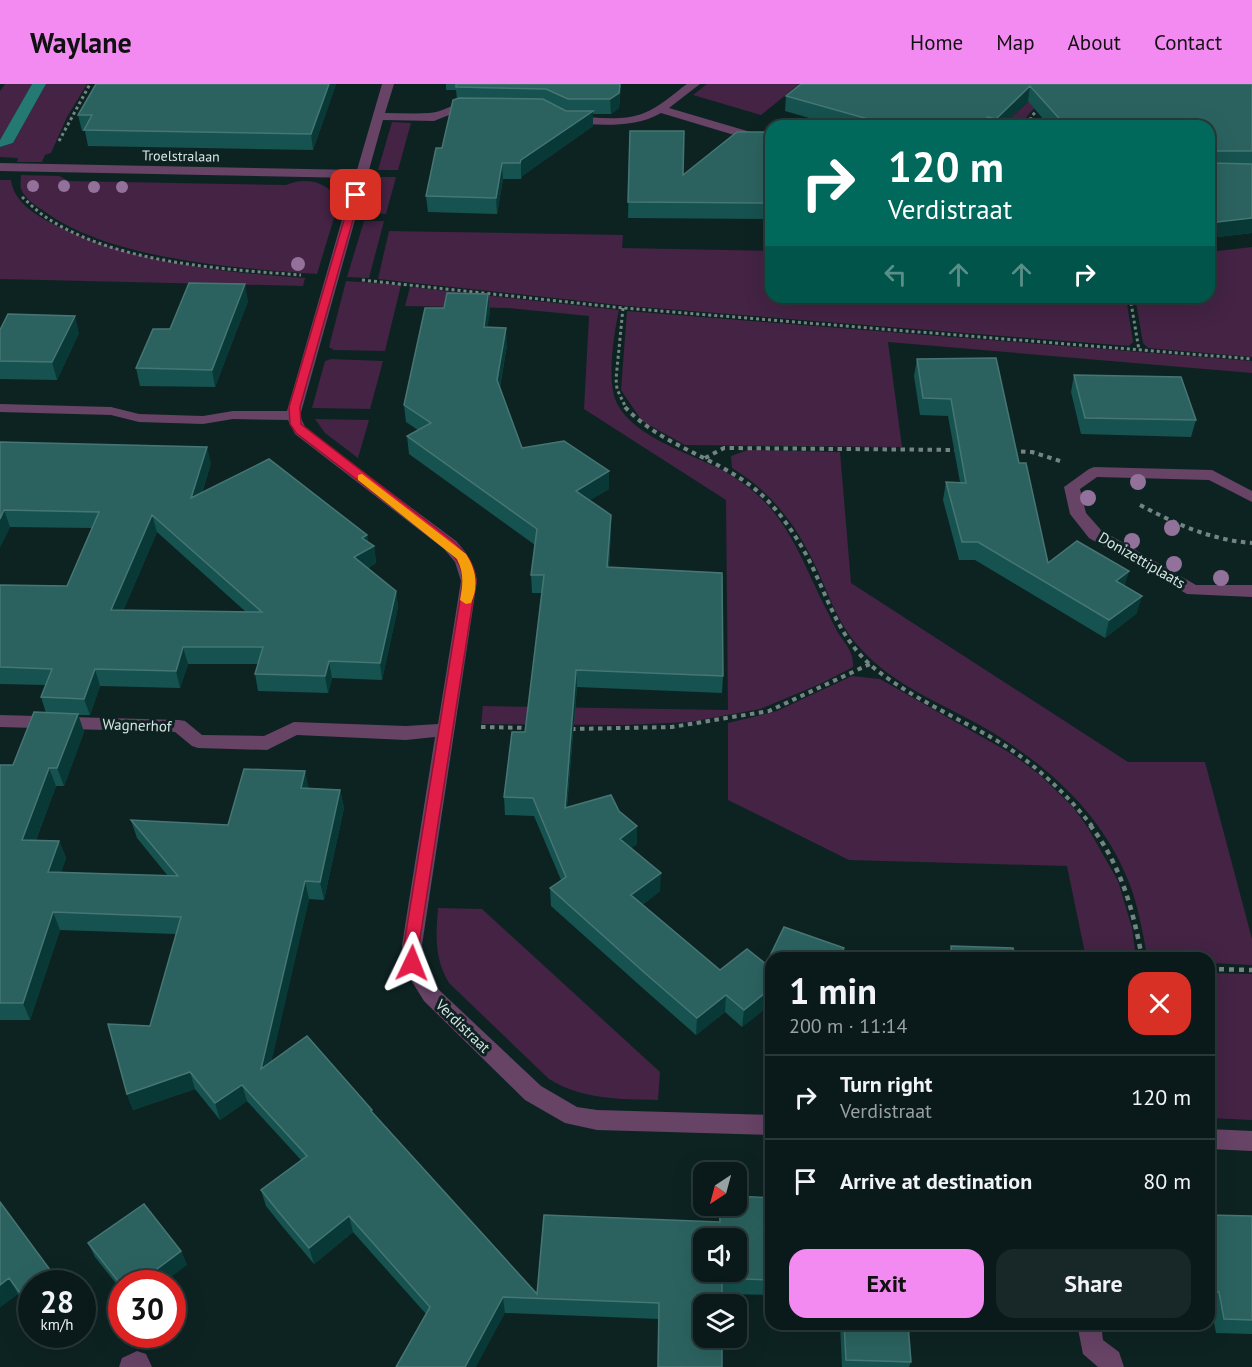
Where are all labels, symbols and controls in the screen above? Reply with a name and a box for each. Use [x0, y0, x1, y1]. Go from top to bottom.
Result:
text: Waylane [30, 24, 132, 61]
text: Home [910, 29, 963, 56]
text: Map [996, 29, 1035, 56]
text: About [1068, 29, 1121, 56]
text: Contact [1154, 29, 1222, 56]
text: 120 m [888, 139, 1004, 194]
icon: right [789, 144, 867, 222]
street label: Troelstralaan [142, 146, 220, 166]
pin [330, 169, 381, 220]
icon: arrive [339, 178, 372, 211]
text: Verdistraat [888, 192, 1012, 226]
icon: left [879, 258, 912, 291]
icon: ahead [942, 258, 975, 291]
icon: ahead [1005, 258, 1038, 291]
icon: right [1068, 258, 1101, 291]
street label: Donizettiplaats [1095, 527, 1189, 593]
street label: Wagnerhof [102, 714, 173, 736]
position arrow [380, 931, 444, 995]
text: 1 min [789, 967, 877, 1014]
button: close [1128, 972, 1191, 1035]
street label: Verdistraat [431, 995, 494, 1057]
text: 200 m · 11:14 [789, 1013, 907, 1039]
text: Turn right [840, 1070, 932, 1098]
icon: right [789, 1081, 822, 1114]
text: 120 m [1131, 1083, 1191, 1111]
text: Verdistraat [840, 1098, 932, 1124]
north arrow [693, 1162, 747, 1216]
map controls [693, 1162, 747, 1348]
icon: arrive [789, 1165, 822, 1198]
text: Arrive at destination [840, 1167, 1032, 1195]
text: 80 m [1143, 1167, 1191, 1195]
button: sound [693, 1228, 747, 1282]
button: Exit [789, 1249, 984, 1318]
button: Share [996, 1249, 1191, 1318]
speed limit sign: 30 [108, 1270, 186, 1348]
text: 28 [40, 1282, 74, 1321]
button: layers [693, 1294, 747, 1348]
text: km/h [41, 1315, 73, 1334]

